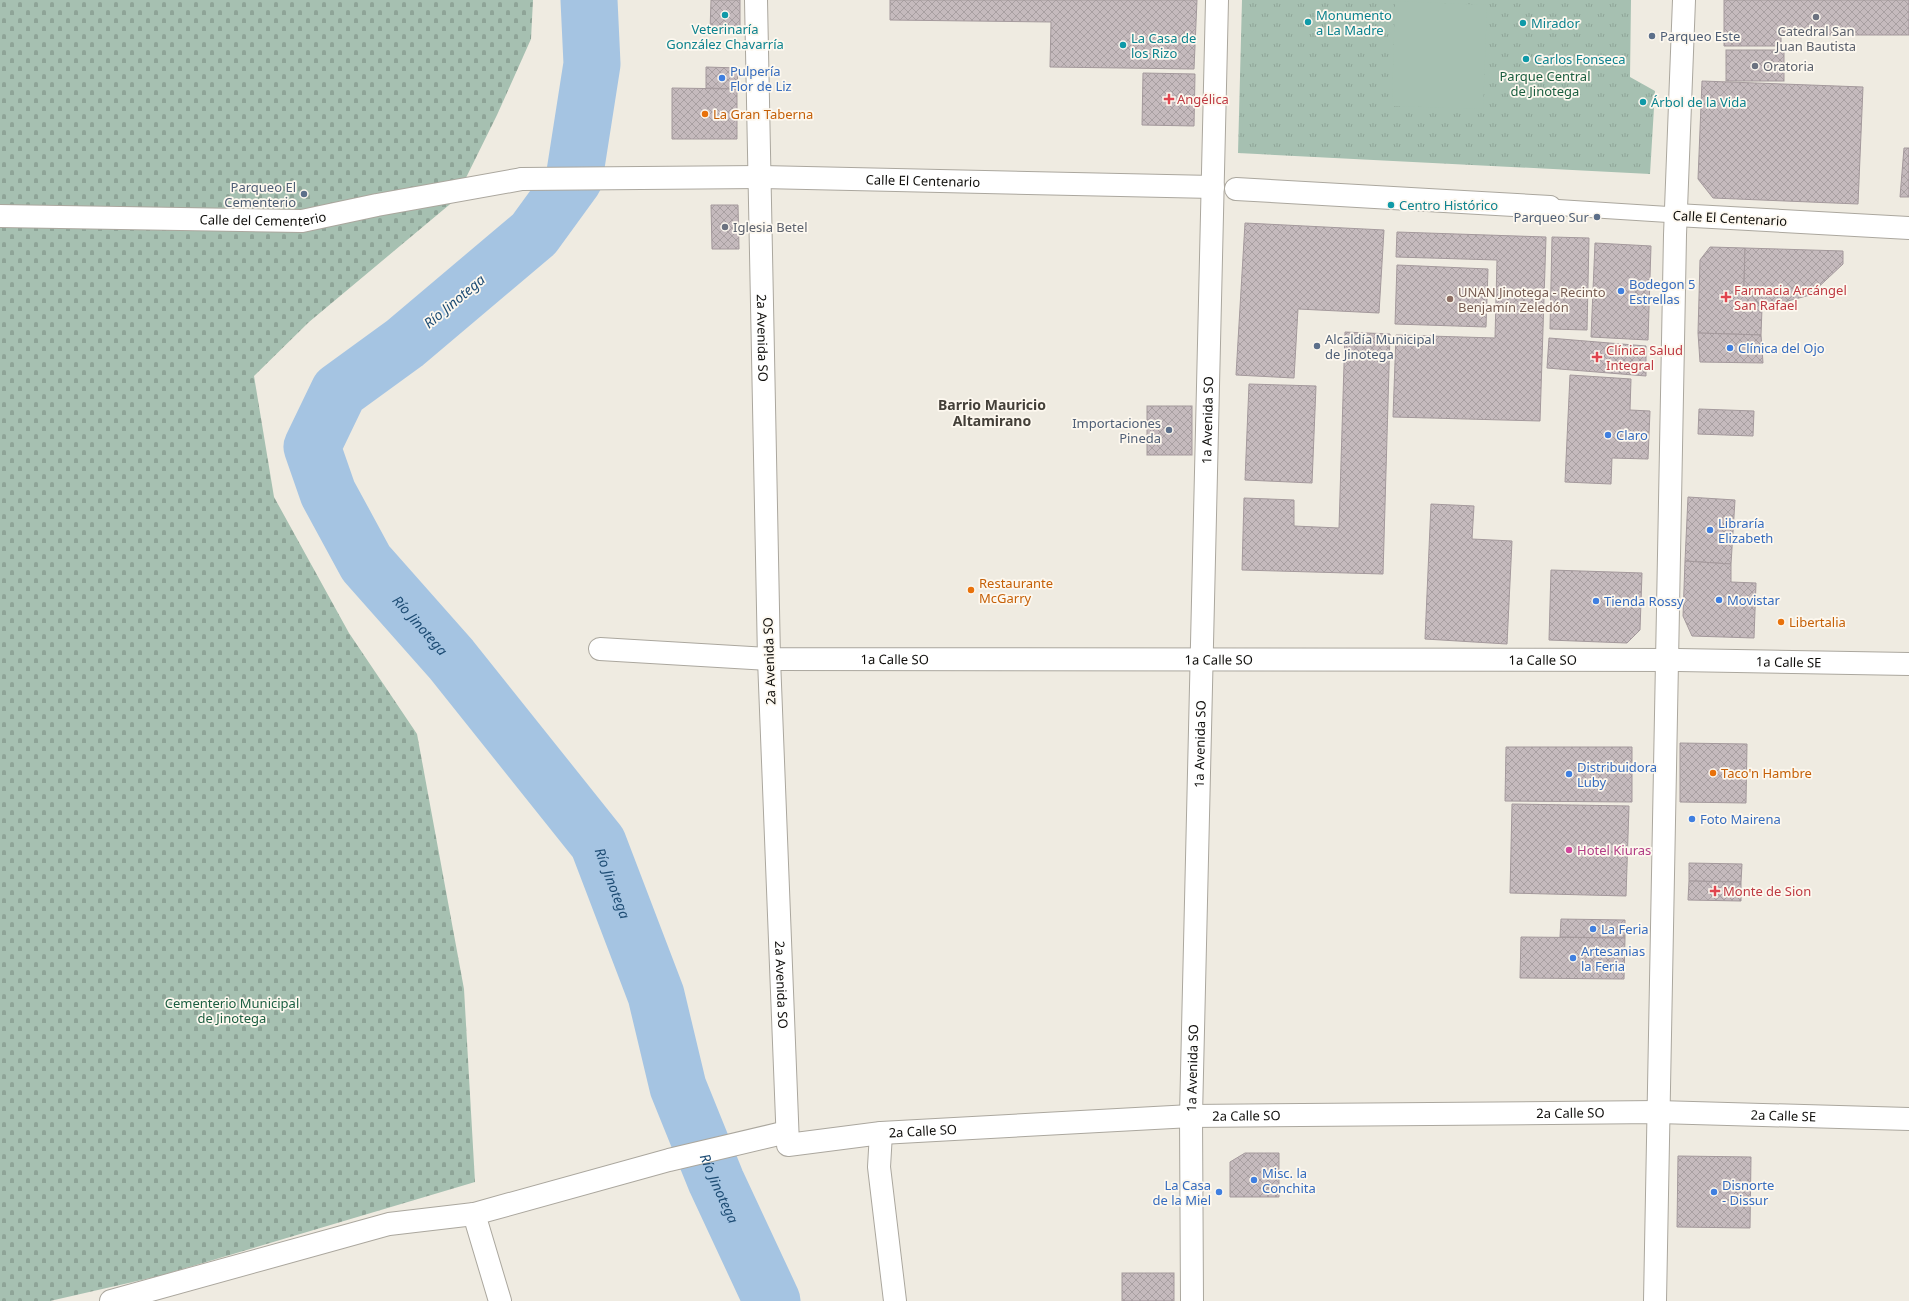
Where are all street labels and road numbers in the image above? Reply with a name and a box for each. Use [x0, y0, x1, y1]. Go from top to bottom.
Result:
street label: Calle El Centenario [865, 170, 981, 191]
street label: Calle El Centenario [1672, 206, 1788, 230]
street label: Calle del Cementerio [199, 207, 328, 230]
street label: 2a Avenida SO [753, 294, 773, 382]
street label: 1a Avenida SO [1197, 376, 1217, 464]
street label: 2a Avenida SO [758, 617, 780, 705]
street label: 1a Calle SO [860, 650, 929, 668]
street label: 1a Calle SO [1184, 650, 1253, 669]
street label: 1a Calle SO [1508, 651, 1577, 669]
street label: 1a Calle SE [1756, 652, 1822, 671]
street label: 1a Avenida SO [1190, 700, 1210, 788]
street label: 2a Avenida SO [771, 941, 792, 1029]
street label: 1a Avenida SO [1182, 1024, 1202, 1112]
street label: 2a Calle SO [1536, 1103, 1605, 1122]
street label: 2a Calle SO [1212, 1106, 1281, 1125]
street label: 2a Calle SE [1750, 1106, 1816, 1125]
street label: 2a Calle SO [888, 1120, 957, 1142]

